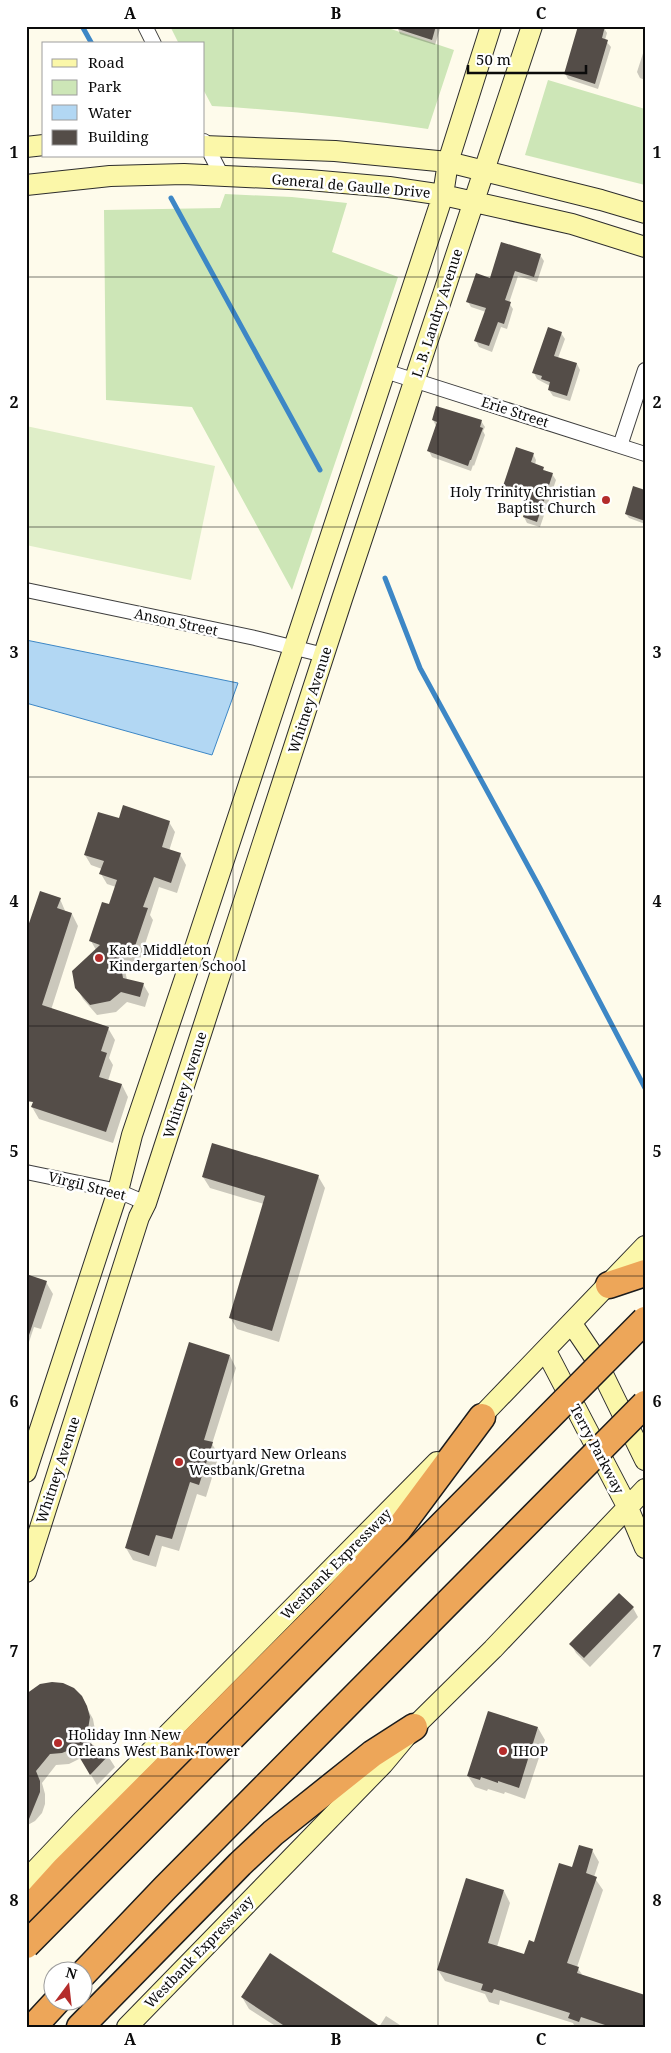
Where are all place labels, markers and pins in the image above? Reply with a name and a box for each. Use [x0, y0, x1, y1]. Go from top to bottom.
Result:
place label: Holy Trinity Christian Baptist Church [450, 482, 596, 517]
marker: Holy Trinity Christian Baptist Church [600, 494, 612, 506]
place label: Kate Middleton Kindergarten School [109, 940, 247, 975]
marker: Kate Middleton Kindergarten School [93, 952, 105, 964]
place label: Courtyard New Orleans Westbank/Gretna [189, 1444, 347, 1479]
marker: Courtyard New Orleans Westbank/Gretna [173, 1456, 185, 1468]
place label: Holiday Inn New Orleans West Bank Tower [68, 1725, 240, 1760]
marker: Holiday Inn New Orleans West Bank Tower [52, 1737, 64, 1749]
place label: IHOP [513, 1741, 548, 1760]
marker: IHOP [497, 1745, 509, 1757]

